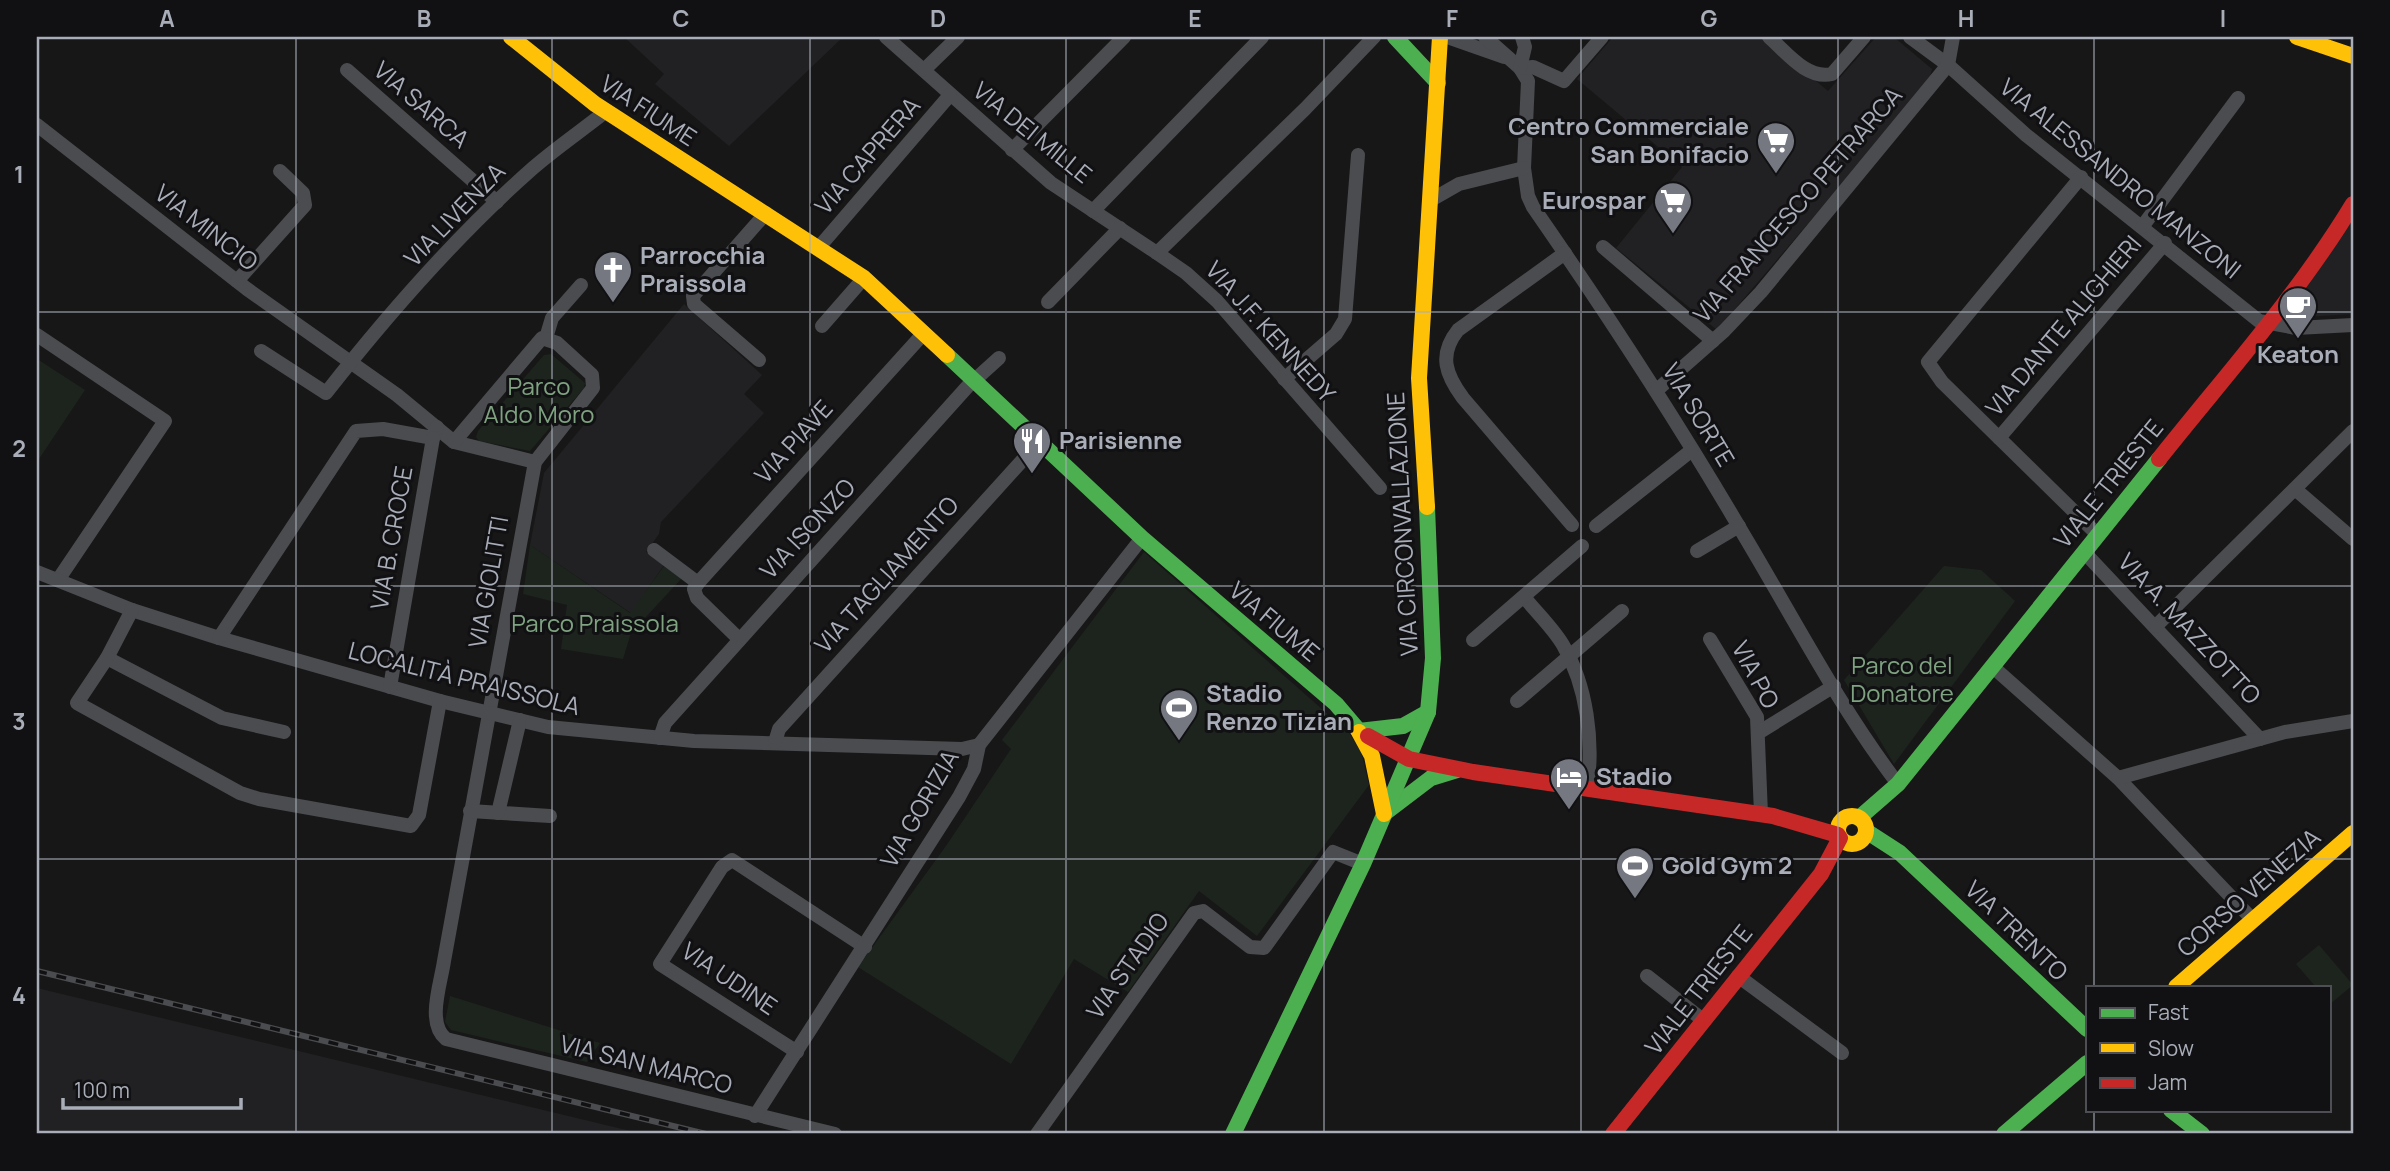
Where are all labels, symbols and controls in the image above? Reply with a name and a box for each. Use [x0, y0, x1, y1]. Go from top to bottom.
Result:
text: A [159, 2, 175, 34]
text: B [417, 2, 431, 34]
text: C [673, 2, 690, 34]
text: D [930, 2, 946, 34]
text: E [1188, 2, 1202, 34]
text: F [1446, 2, 1458, 34]
text: G [1701, 2, 1718, 34]
text: H [1958, 2, 1974, 34]
text: I [2220, 2, 2226, 34]
street label: VIA SARCA [367, 53, 477, 155]
street label: VIA FIUME [594, 66, 703, 153]
street label: VIA ALESSANDRO MANZONI [1993, 70, 2248, 286]
street label: VIA DEI MILLE [967, 74, 1099, 190]
street label: VIA FRANCESCO PETRARCA [1685, 79, 1909, 329]
street label: VIA CAPRERA [807, 89, 927, 221]
place label: Centro Commerciale San Bonifacio [1508, 109, 1749, 170]
supermarket icon: Centro Commerciale San Bonifacio [1755, 120, 1797, 175]
street label: VIA LIVENZA [396, 155, 512, 273]
text: 1 [14, 158, 24, 190]
street label: VIA MINCIO [149, 176, 265, 278]
supermarket icon: Eurospar [1652, 180, 1694, 235]
place label: Eurospar [1542, 183, 1646, 216]
street label: VIA DANTE ALIGHIERI [1977, 228, 2148, 422]
place label: Parrocchia Praissola [640, 238, 765, 299]
church icon: Parrocchia Praissola [592, 249, 634, 304]
street label: VIA J.F. KENNEDY [1199, 253, 1344, 409]
cafe icon: Keaton [2277, 285, 2319, 340]
place label: Keaton [2257, 337, 2339, 370]
street label: VIA SORTE [1655, 356, 1743, 472]
park label: Parco Aldo Moro [483, 369, 595, 430]
street label: VIA CIRCONVALLAZIONE [1378, 391, 1425, 657]
street label: VIA PIAVE [747, 392, 839, 490]
street label: VIALE TRIESTE [2046, 412, 2170, 554]
restaurant icon: Parisienne [1011, 420, 1053, 475]
place label: Parisienne [1059, 423, 1182, 456]
text: 2 [12, 432, 26, 464]
street label: VIA B. CROCE [362, 463, 419, 612]
street label: VIA ISONZO [752, 471, 862, 585]
street label: VIA TAGLIAMENTO [807, 488, 965, 660]
street label: VIA GIOLITTI [460, 513, 515, 650]
street label: VIA A. MAZZOTTO [2111, 545, 2269, 711]
street label: VIA FIUME [1223, 573, 1327, 668]
park label: Parco Praissola [511, 606, 679, 639]
street label: LOCALITÀ PRAISSOLA [345, 633, 584, 722]
street label: VIA PO [1725, 635, 1788, 714]
park label: Parco del Donatore [1850, 648, 1954, 709]
place label: Stadio Renzo Tizian [1206, 676, 1352, 737]
sports icon: Stadio Renzo Tizian [1158, 687, 1200, 742]
text: 3 [12, 705, 26, 737]
street label: VIA GORIZIA [872, 743, 966, 873]
hotel icon: Stadio [1548, 756, 1590, 811]
place label: Stadio [1596, 759, 1672, 792]
street label: CORSO VENEZIA [2169, 820, 2327, 964]
sports icon: Gold Gym 2 [1614, 845, 1656, 900]
place label: Gold Gym 2 [1662, 848, 1792, 881]
street label: VIA TRENTO [1958, 872, 2076, 987]
street label: VIA STADIO [1078, 905, 1176, 1025]
street label: VIALE TRIESTE [1637, 917, 1759, 1061]
street label: VIA UDINE [676, 934, 784, 1022]
text: 4 [12, 979, 26, 1011]
legend [2086, 986, 2330, 1112]
text: Fast [2148, 998, 2189, 1026]
street label: VIA SAN MARCO [557, 1026, 736, 1101]
text: Slow [2148, 1034, 2194, 1062]
scale bar [63, 1066, 242, 1110]
text: Jam [2148, 1068, 2187, 1096]
text: 100 m [74, 1076, 130, 1104]

